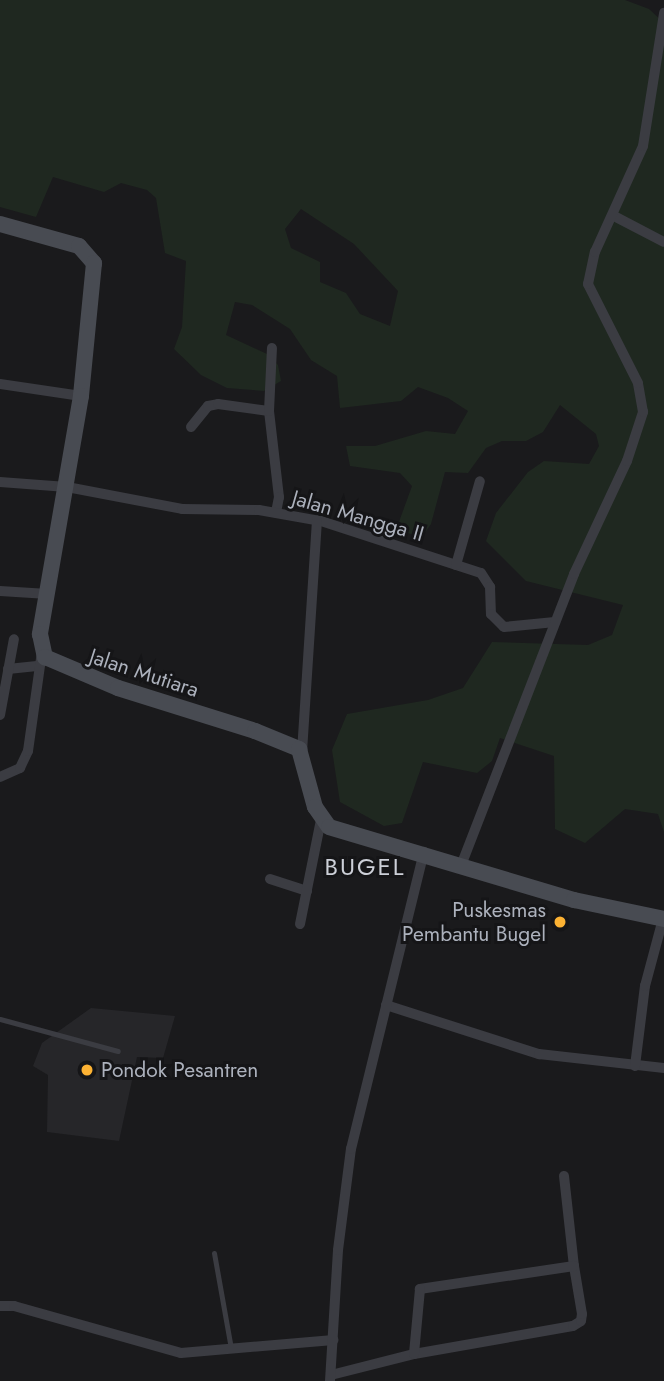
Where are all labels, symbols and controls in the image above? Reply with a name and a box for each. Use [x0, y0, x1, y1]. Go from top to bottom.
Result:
street label: Jalan Mangga II [289, 485, 427, 547]
street label: Jalan Mutiara [86, 644, 202, 702]
district label: BUGEL [325, 853, 405, 881]
place label: Puskesmas Pembantu Bugel [402, 897, 546, 947]
marker: Puskesmas Pembantu Bugel [552, 914, 568, 930]
place label: Pondok Pesantren [101, 1057, 258, 1083]
marker: Pondok Pesantren [79, 1062, 95, 1078]

